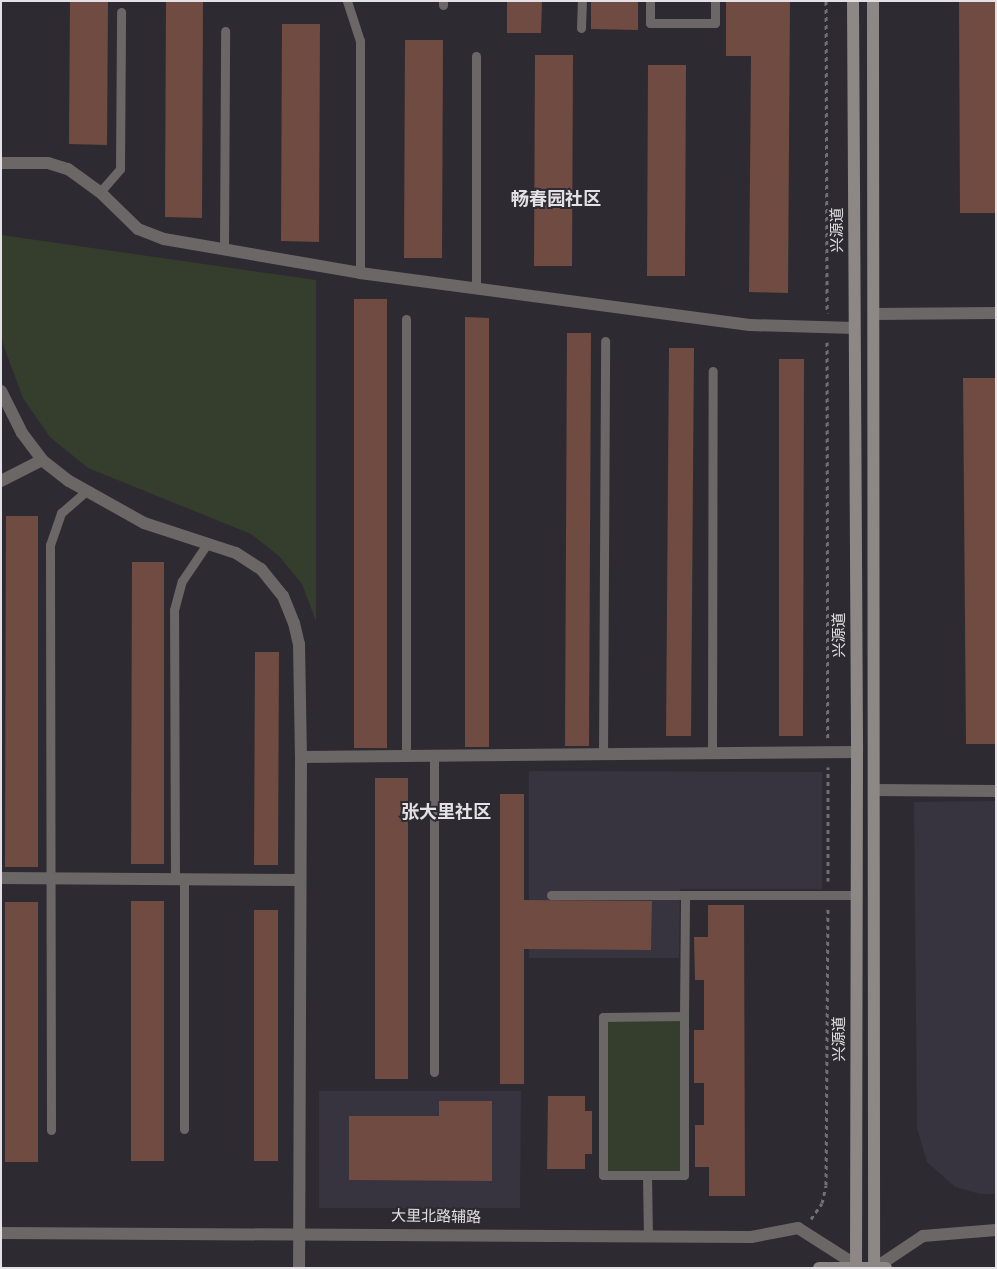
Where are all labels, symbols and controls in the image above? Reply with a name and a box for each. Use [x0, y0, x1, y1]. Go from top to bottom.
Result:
district label: 畅春园社区 [511, 188, 601, 210]
street label: 兴源道 [829, 208, 847, 252]
street label: 兴源道 [831, 613, 849, 657]
district label: 张大里社区 [401, 801, 491, 823]
street label: 兴源道 [831, 1017, 849, 1061]
street label: 大里北路辅路 [391, 1207, 481, 1227]

